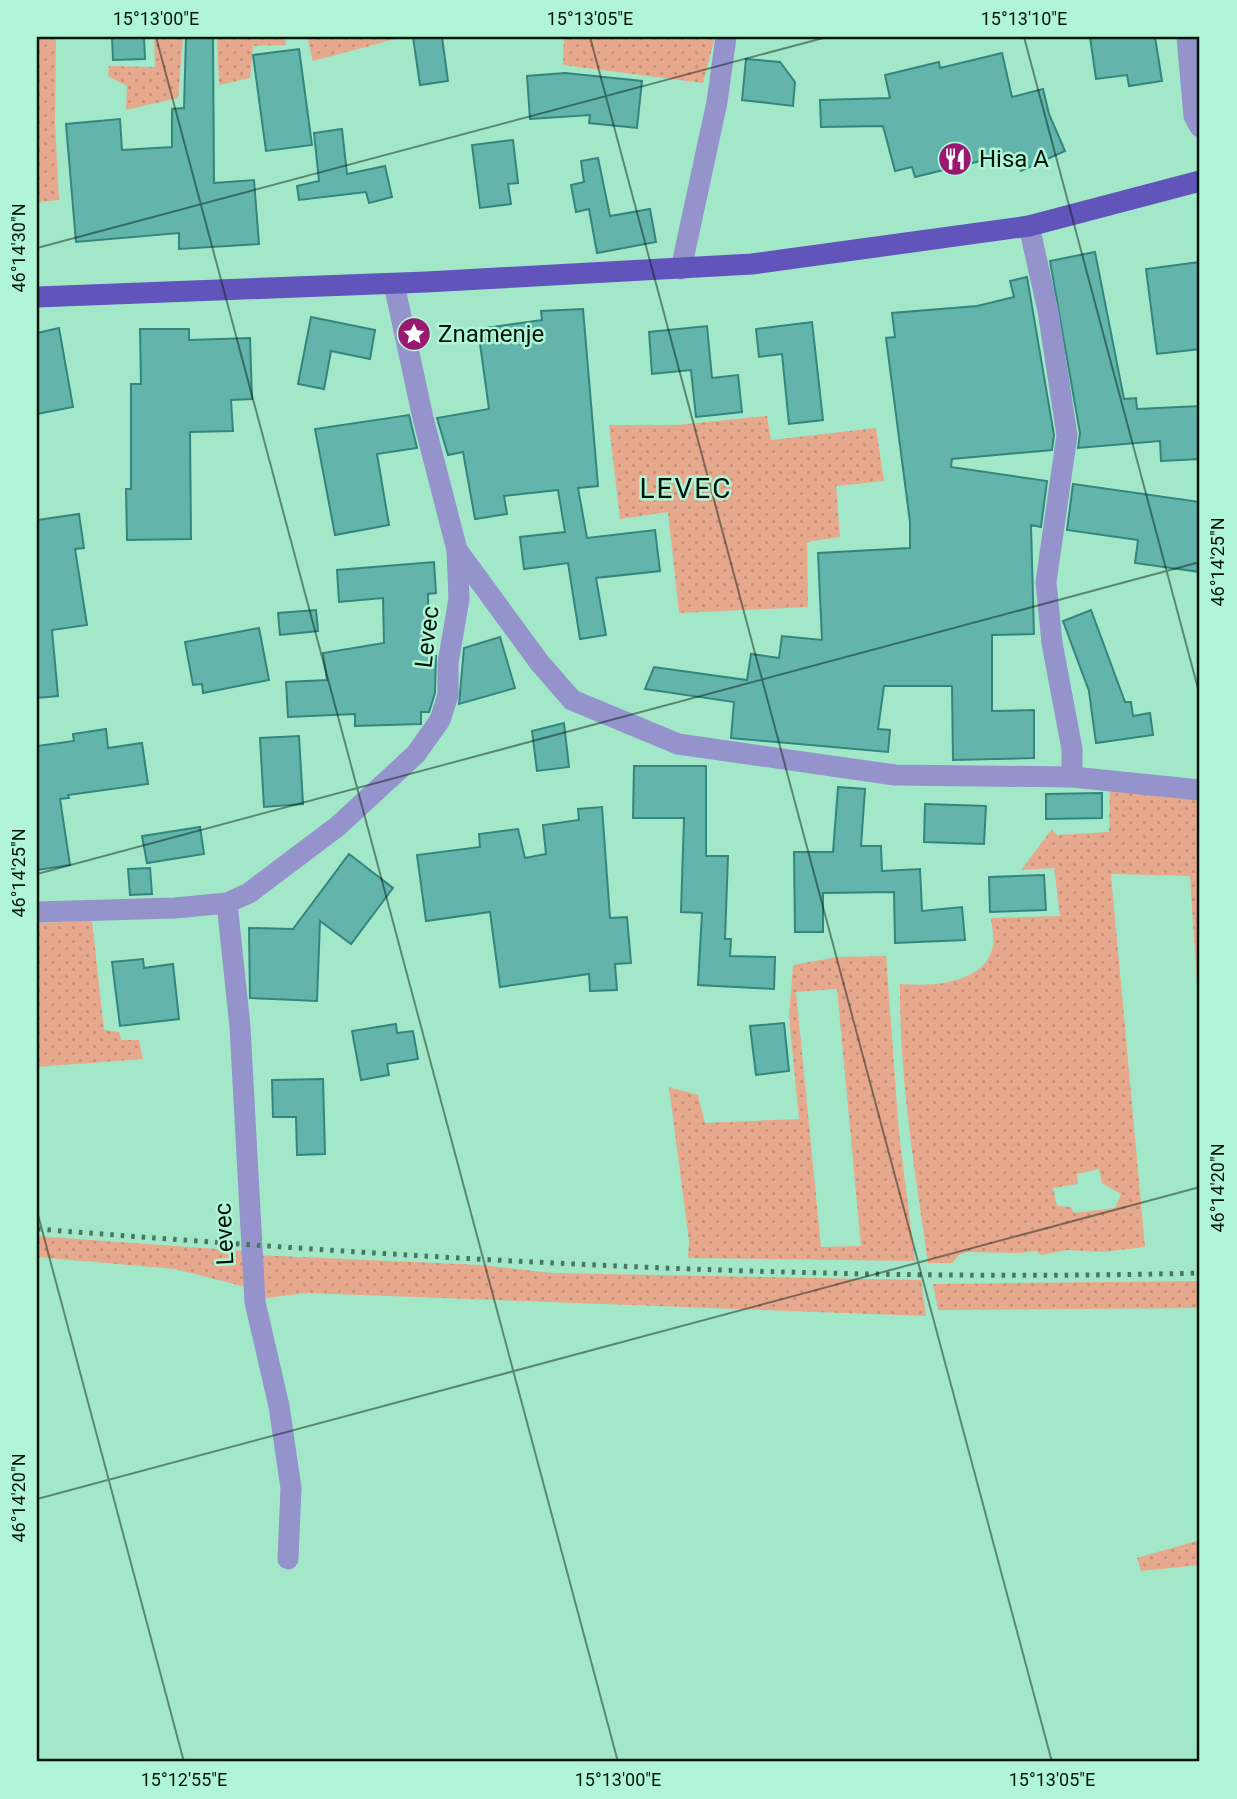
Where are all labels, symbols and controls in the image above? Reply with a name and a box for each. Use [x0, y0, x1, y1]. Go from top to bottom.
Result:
text: 15°13'00"E [113, 8, 199, 29]
text: 15°13'05"E [547, 8, 633, 29]
text: 15°13'10"E [981, 8, 1067, 29]
restaurant icon: Hisa A [936, 140, 974, 178]
place label: Hisa A [979, 145, 1049, 173]
text: 46°14'30"N [8, 203, 29, 293]
place icon: Znamenje [395, 315, 433, 353]
place label: Znamenje [438, 320, 544, 348]
district label: LEVEC [640, 472, 732, 505]
text: 46°14'25"N [1207, 517, 1228, 607]
street label: Levec [409, 604, 445, 670]
text: 46°14'25"N [8, 828, 29, 918]
text: 46°14'20"N [1207, 1143, 1228, 1233]
street label: Levec [208, 1202, 240, 1266]
text: 46°14'20"N [8, 1453, 29, 1543]
text: 15°12'55"E [141, 1769, 227, 1790]
text: 15°13'00"E [575, 1769, 661, 1790]
text: 15°13'05"E [1009, 1769, 1095, 1790]

